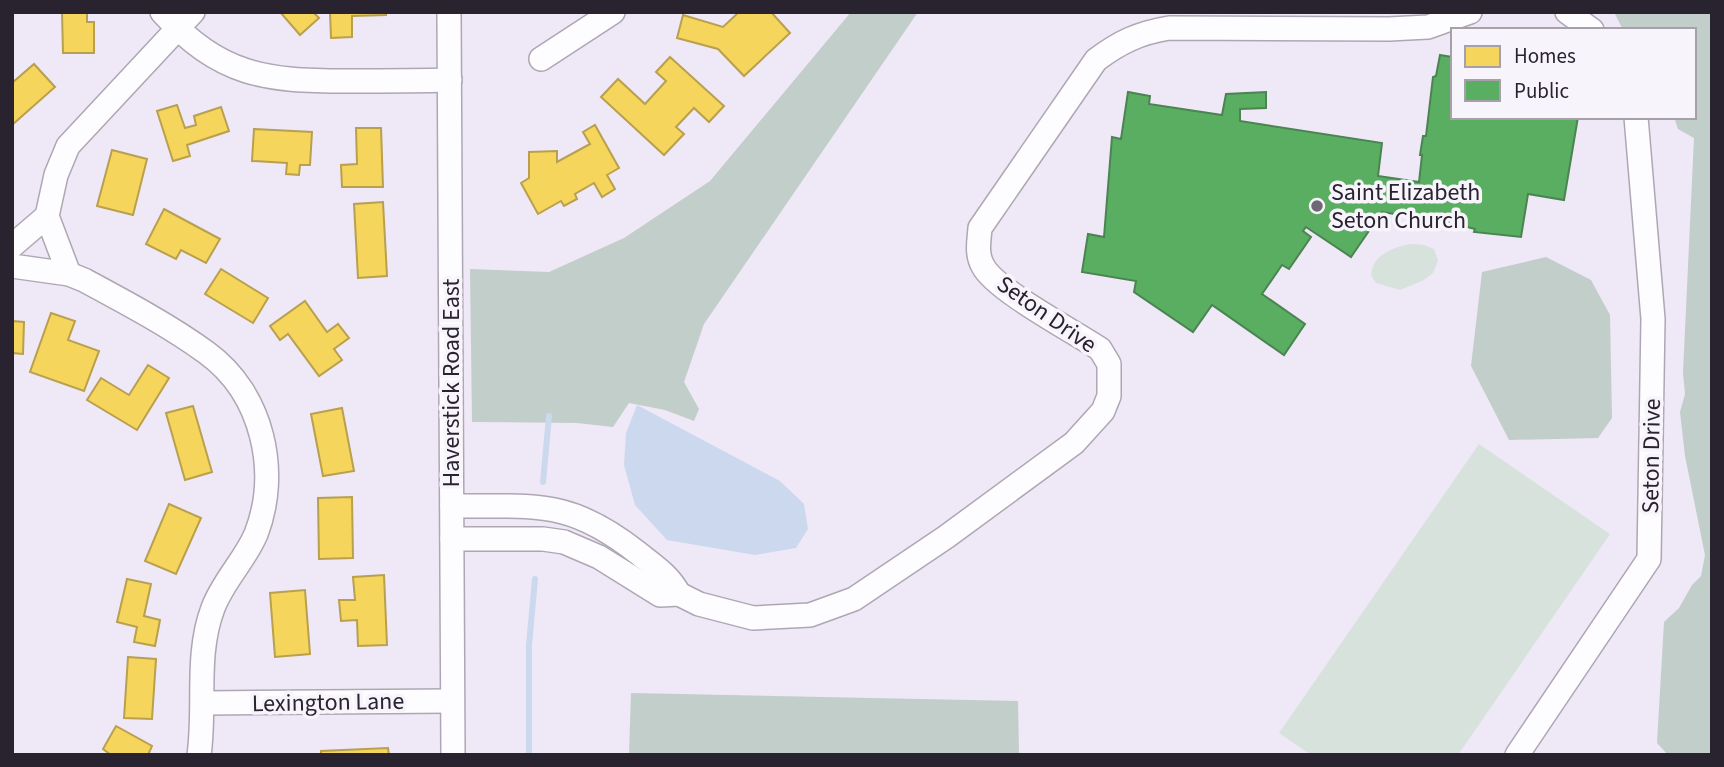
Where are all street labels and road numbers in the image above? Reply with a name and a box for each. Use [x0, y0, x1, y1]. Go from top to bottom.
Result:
street label: Seton Drive [989, 267, 1104, 362]
street label: Haverstick Road East [434, 279, 469, 487]
street label: Seton Drive [1633, 398, 1670, 514]
street label: Lexington Lane [251, 684, 405, 721]

